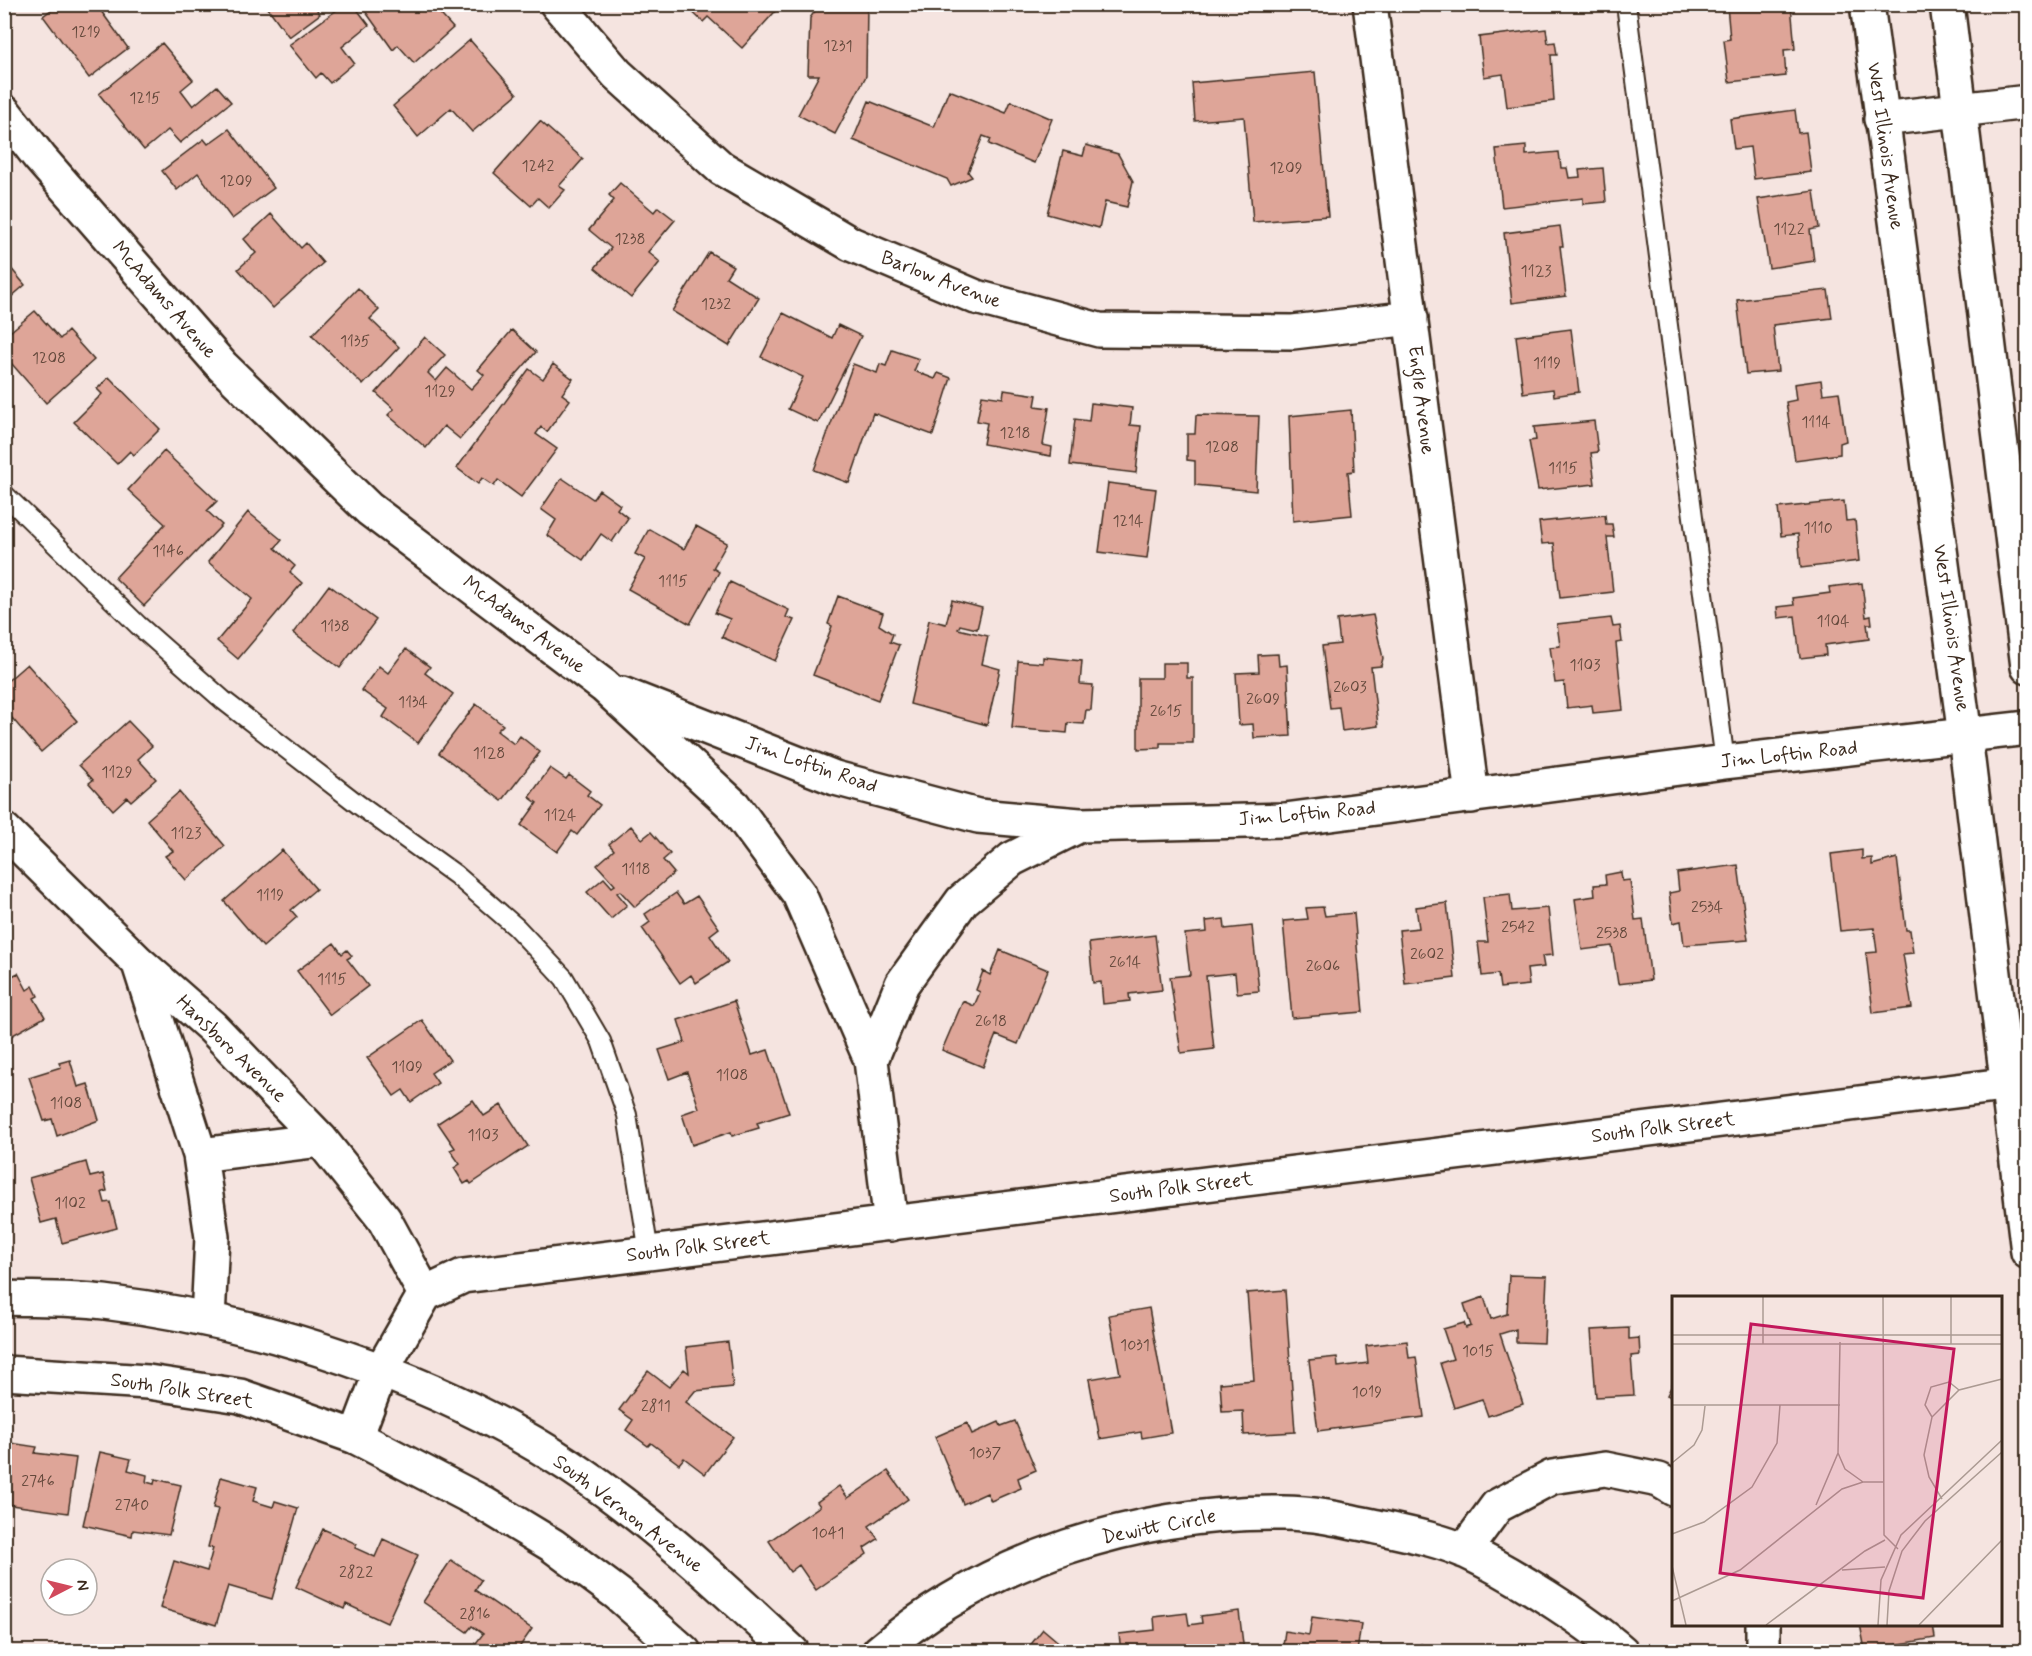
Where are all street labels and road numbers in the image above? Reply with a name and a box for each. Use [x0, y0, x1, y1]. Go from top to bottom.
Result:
street label: West Illinois Avenue [1860, 60, 1910, 232]
street label: McAdams Avenue [105, 235, 223, 365]
street label: Barlow Avenue [877, 245, 1005, 315]
street label: Engle Avenue [1399, 344, 1441, 456]
street label: West Illinois Avenue [1926, 542, 1976, 714]
street label: McAdams Avenue [457, 570, 591, 680]
street label: Jim Loftin Road [741, 730, 881, 800]
street label: Jim Loftin Road [1719, 734, 1859, 776]
street label: Jim Loftin Road [1237, 795, 1377, 833]
street label: Hansboro Avenue [170, 989, 292, 1109]
street label: South Polk Street [1590, 1106, 1737, 1150]
street label: South Polk Street [1108, 1166, 1255, 1210]
street label: South Polk Street [625, 1225, 772, 1269]
street label: South Polk Street [109, 1366, 256, 1416]
street label: South Vernon Avenue [547, 1448, 709, 1580]
street label: Dewitt Circle [1100, 1503, 1218, 1551]

